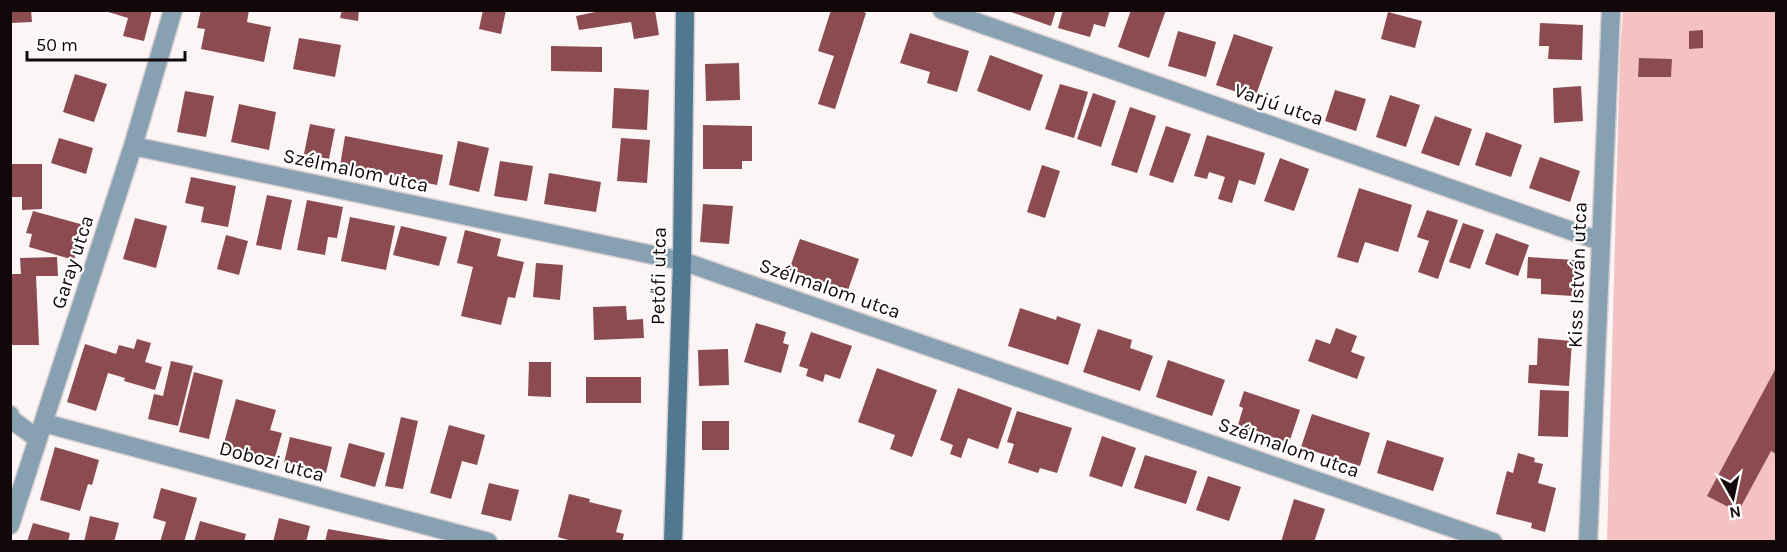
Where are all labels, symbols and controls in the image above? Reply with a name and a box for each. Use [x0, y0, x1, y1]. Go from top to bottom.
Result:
scale bar [27, 24, 184, 62]
text: 50 m [36, 34, 78, 56]
street label: Varjú utca [1231, 78, 1327, 130]
street label: Szélmalom utca [281, 144, 431, 197]
street label: Kiss István utca [1563, 201, 1592, 349]
street label: Garay utca [47, 212, 98, 312]
street label: Petőfi utca [646, 227, 671, 325]
street label: Szélmalom utca [756, 253, 904, 323]
street label: Szélmalom utca [1215, 412, 1363, 482]
street label: Dobozi utca [217, 436, 327, 487]
north arrow [1703, 468, 1763, 528]
text: N [1728, 502, 1742, 523]

